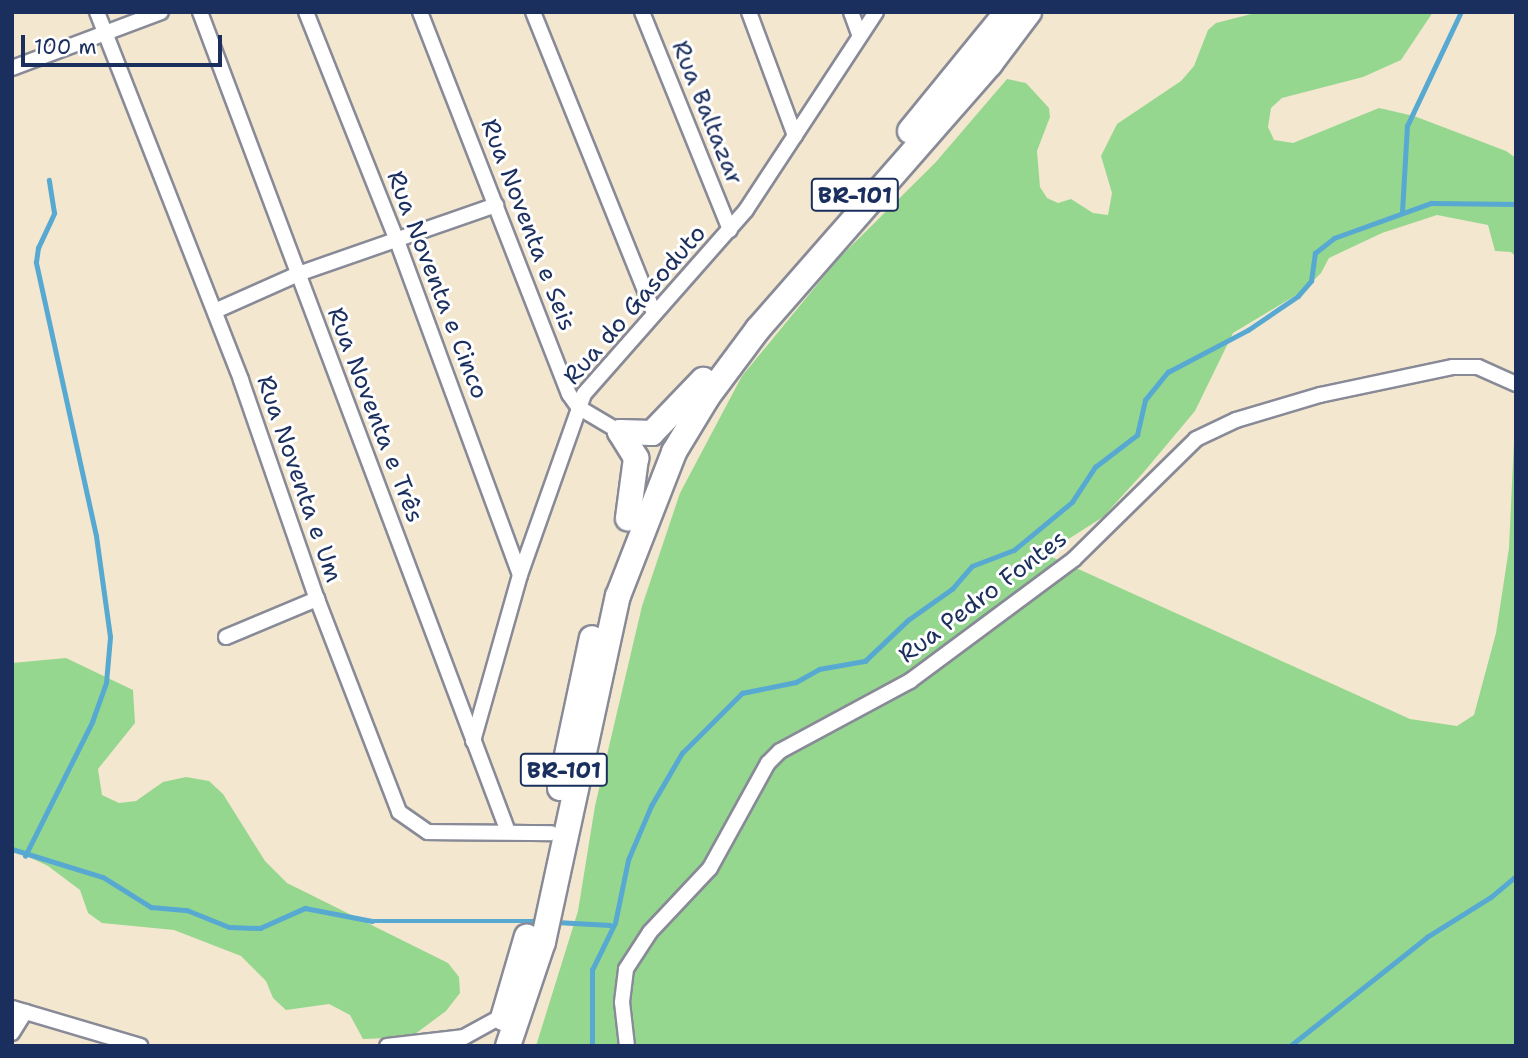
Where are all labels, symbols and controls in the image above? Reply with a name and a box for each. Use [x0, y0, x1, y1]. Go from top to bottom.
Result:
scale bar [24, 21, 226, 65]
text: 100 m [34, 33, 97, 61]
street label: Rua Baltazar [665, 37, 749, 189]
street label: Rua Noventa e Seis [474, 115, 582, 335]
street label: Rua Noventa e Cinco [380, 167, 494, 403]
road number: BR-101 [810, 176, 900, 214]
street label: Rua do Gasoduto [558, 219, 712, 391]
street label: Rua Noventa e Três [321, 303, 429, 527]
street label: Rua Noventa e Um [250, 372, 348, 586]
street label: Rua Pedro Fontes [893, 524, 1073, 670]
road number: BR-101 [518, 750, 610, 790]

